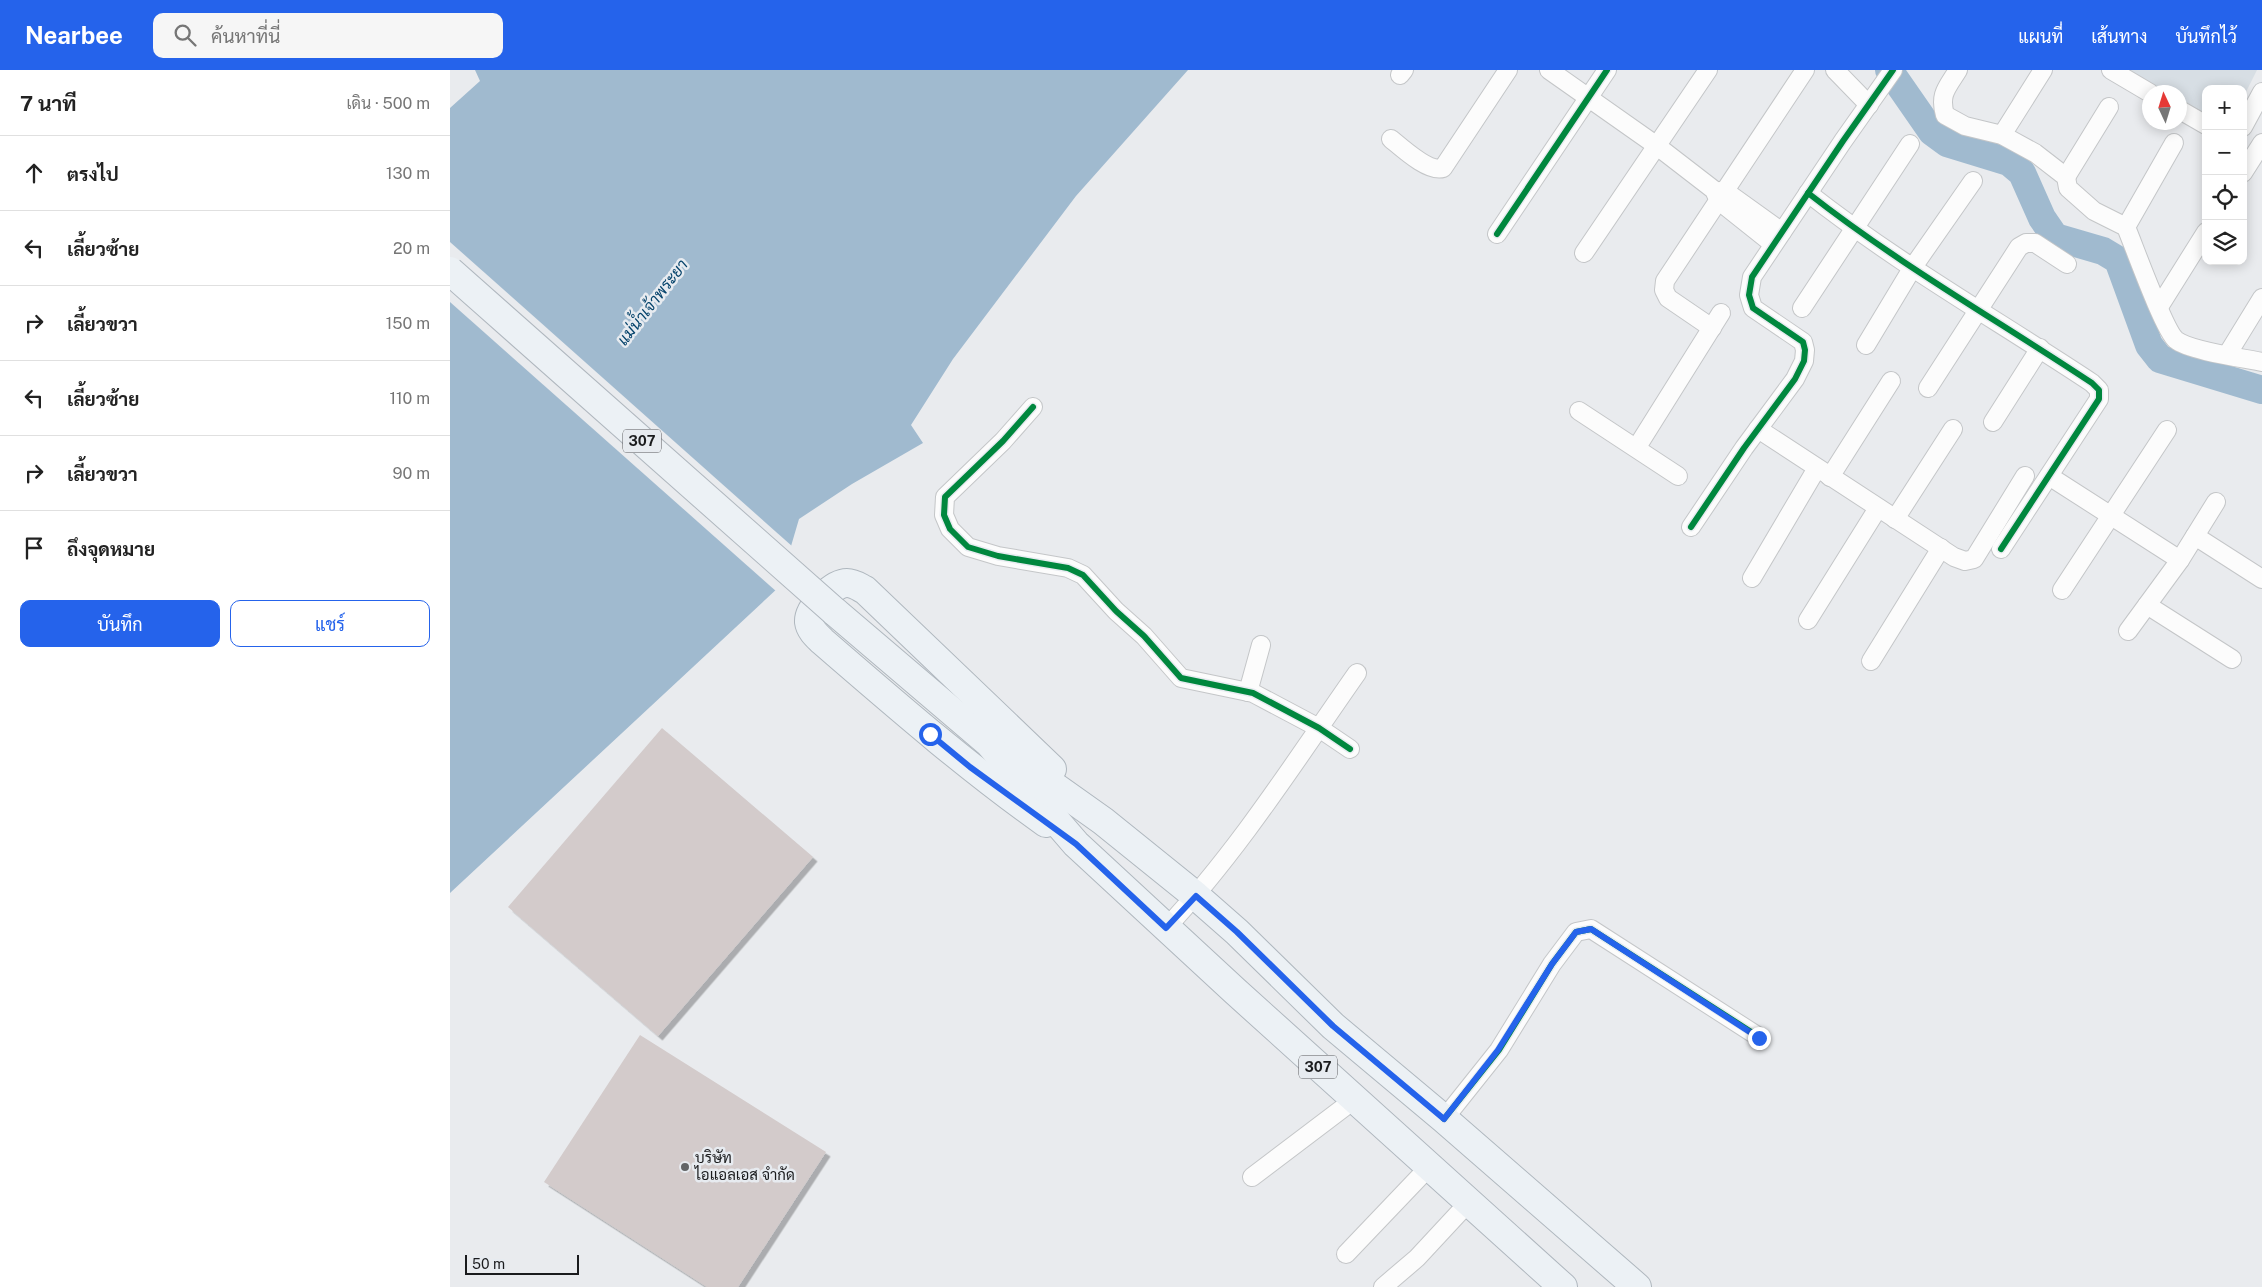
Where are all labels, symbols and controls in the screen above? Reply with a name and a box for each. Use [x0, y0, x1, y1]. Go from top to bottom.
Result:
search box [153, 13, 503, 58]
text: Nearbee [25, 21, 123, 49]
icon: search [171, 21, 199, 49]
text: ค้นหาที่นี่ [211, 25, 280, 47]
text: แผนที่ [2018, 26, 2063, 47]
text: เส้นทาง [2091, 26, 2147, 47]
text: บันทึกไว้ [2175, 26, 2237, 47]
north arrow [2142, 85, 2187, 130]
map controls [2202, 85, 2247, 265]
button: + [2202, 85, 2247, 130]
text: 7 นาที [20, 91, 76, 116]
text: เดิน · 500 m [347, 94, 430, 113]
button: − [2202, 130, 2247, 175]
icon: ahead [20, 159, 48, 187]
text: ตรงไป [67, 163, 119, 185]
text: 130 m [386, 164, 430, 183]
button: locate [2202, 175, 2247, 220]
button: layers [2202, 220, 2247, 265]
icon: left [20, 234, 48, 262]
text: เลี้ยวซ้าย [67, 238, 139, 260]
text: 20 m [393, 239, 430, 258]
water label: แม่น้ำเจ้าพระยา [609, 252, 692, 349]
icon: right [20, 309, 48, 337]
text: เลี้ยวขวา [67, 313, 138, 335]
text: 150 m [386, 314, 430, 333]
icon: left [20, 384, 48, 412]
text: เลี้ยวซ้าย [67, 388, 139, 410]
text: 110 m [389, 389, 430, 408]
road number: 307 [623, 430, 661, 452]
icon: right [20, 459, 48, 487]
text: เลี้ยวขวา [67, 463, 138, 485]
text: 90 m [393, 464, 430, 483]
icon: arrive [20, 534, 48, 562]
text: ถึงจุดหมาย [67, 538, 155, 560]
button: บันทึก [20, 600, 220, 647]
button: แชร์ [230, 600, 430, 647]
route start [919, 723, 942, 746]
route end [1748, 1027, 1771, 1050]
road number: 307 [1299, 1056, 1337, 1079]
place label: บริษัท ไอแอลเอส จำกัด [694, 1149, 795, 1183]
marker: บริษัท ไอแอลเอส จำกัด [679, 1161, 691, 1173]
scale bar [465, 1252, 579, 1275]
text: 50 m [472, 1256, 505, 1272]

